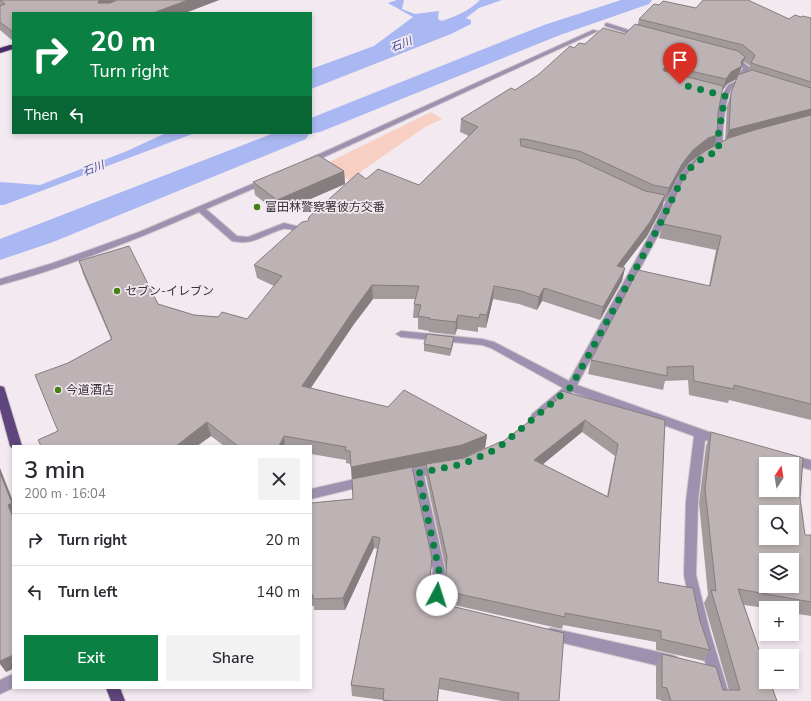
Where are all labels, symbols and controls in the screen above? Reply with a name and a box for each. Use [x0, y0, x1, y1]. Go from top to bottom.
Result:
text: 20 m [90, 23, 156, 61]
icon: right [24, 28, 76, 80]
water label: 石川 [388, 33, 415, 56]
pin [663, 43, 697, 84]
icon: arrive [669, 49, 691, 71]
text: Turn right [90, 59, 169, 83]
icon: left [66, 104, 88, 126]
text: Then [24, 105, 58, 125]
water label: 石川 [80, 157, 107, 179]
place label: 富田林警察署彼方交番 [265, 199, 385, 215]
marker: 富田林警察署彼方交番 [252, 202, 262, 212]
place label: セブン-イレブン [125, 283, 214, 299]
marker: セブン-イレブン [112, 286, 122, 296]
place label: 今道酒店 [66, 382, 114, 398]
marker: 今道酒店 [53, 385, 63, 395]
text: 3 min [24, 454, 85, 486]
north arrow [759, 457, 799, 497]
map controls [759, 457, 799, 689]
button: close [258, 458, 300, 500]
text: 200 m · 16:04 [24, 485, 106, 503]
button: search [759, 505, 799, 545]
icon: right [24, 529, 46, 551]
text: Turn right [58, 530, 127, 550]
text: 20 m [265, 530, 300, 550]
button: layers [759, 553, 799, 593]
position arrow [416, 574, 458, 616]
icon: left [24, 581, 46, 603]
text: Turn left [58, 582, 117, 602]
text: 140 m [256, 582, 300, 602]
button: + [759, 601, 799, 641]
button: Exit [24, 635, 158, 681]
button: Share [166, 635, 300, 681]
button: − [759, 649, 799, 689]

